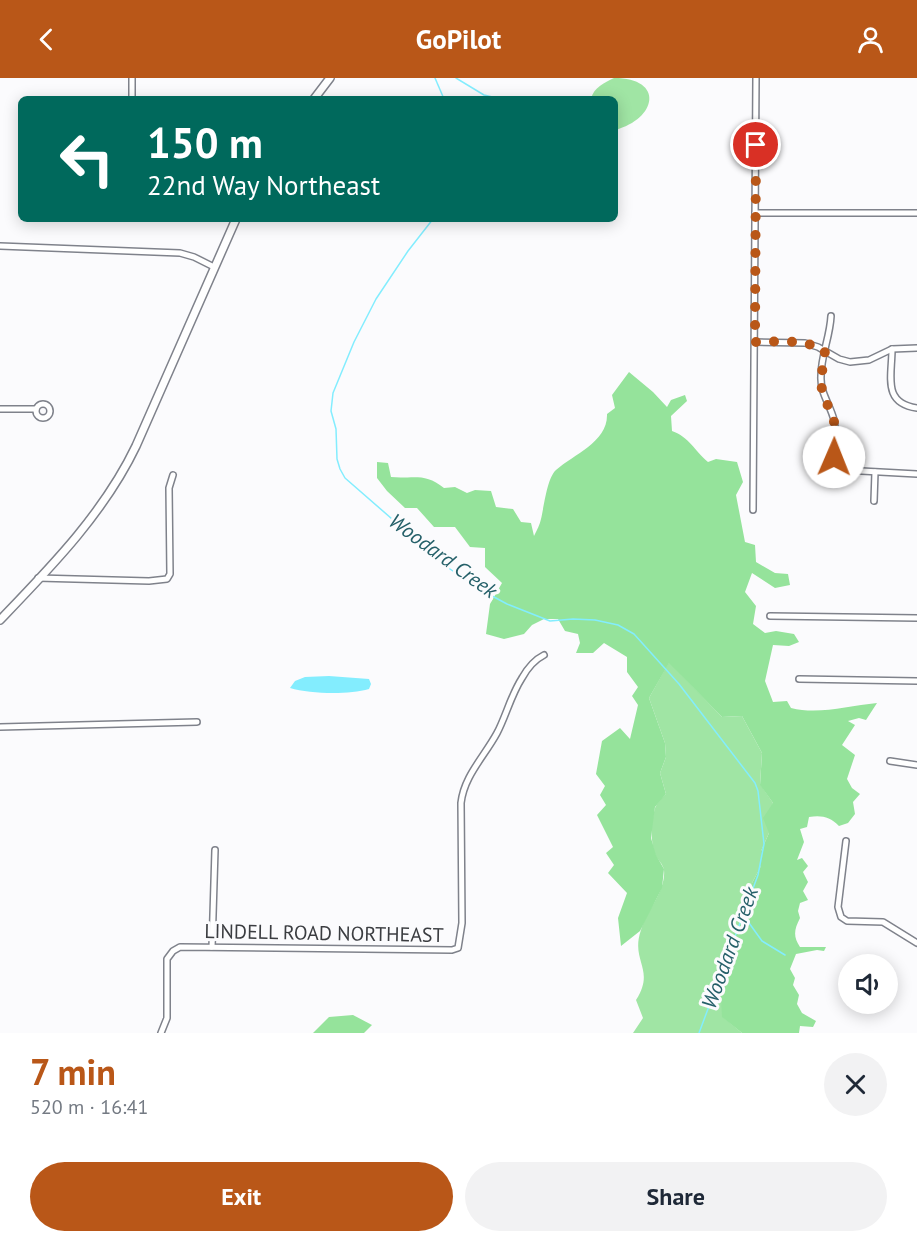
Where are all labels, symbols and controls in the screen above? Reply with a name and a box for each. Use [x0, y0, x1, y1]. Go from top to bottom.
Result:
text: GoPilot [416, 22, 501, 56]
icon: back [30, 23, 63, 56]
icon: person [854, 23, 887, 56]
text: 150 m [147, 115, 263, 170]
pin [730, 119, 781, 170]
icon: left [48, 120, 126, 198]
icon: arrive [739, 128, 772, 161]
text: 22nd Way Northeast [147, 168, 380, 202]
position arrow [802, 425, 866, 489]
water label: Woodard Creek [384, 507, 504, 605]
water label: Woodard Creek [695, 882, 765, 1012]
street label: LINDELL ROAD NORTHEAST [204, 918, 444, 948]
map controls [838, 954, 898, 1014]
button: sound [838, 954, 898, 1014]
text: 7 min [30, 1048, 116, 1095]
button: close [824, 1053, 887, 1116]
text: 520 m · 16:41 [30, 1094, 148, 1120]
button: Exit [30, 1162, 453, 1231]
button: Share [465, 1162, 887, 1231]

